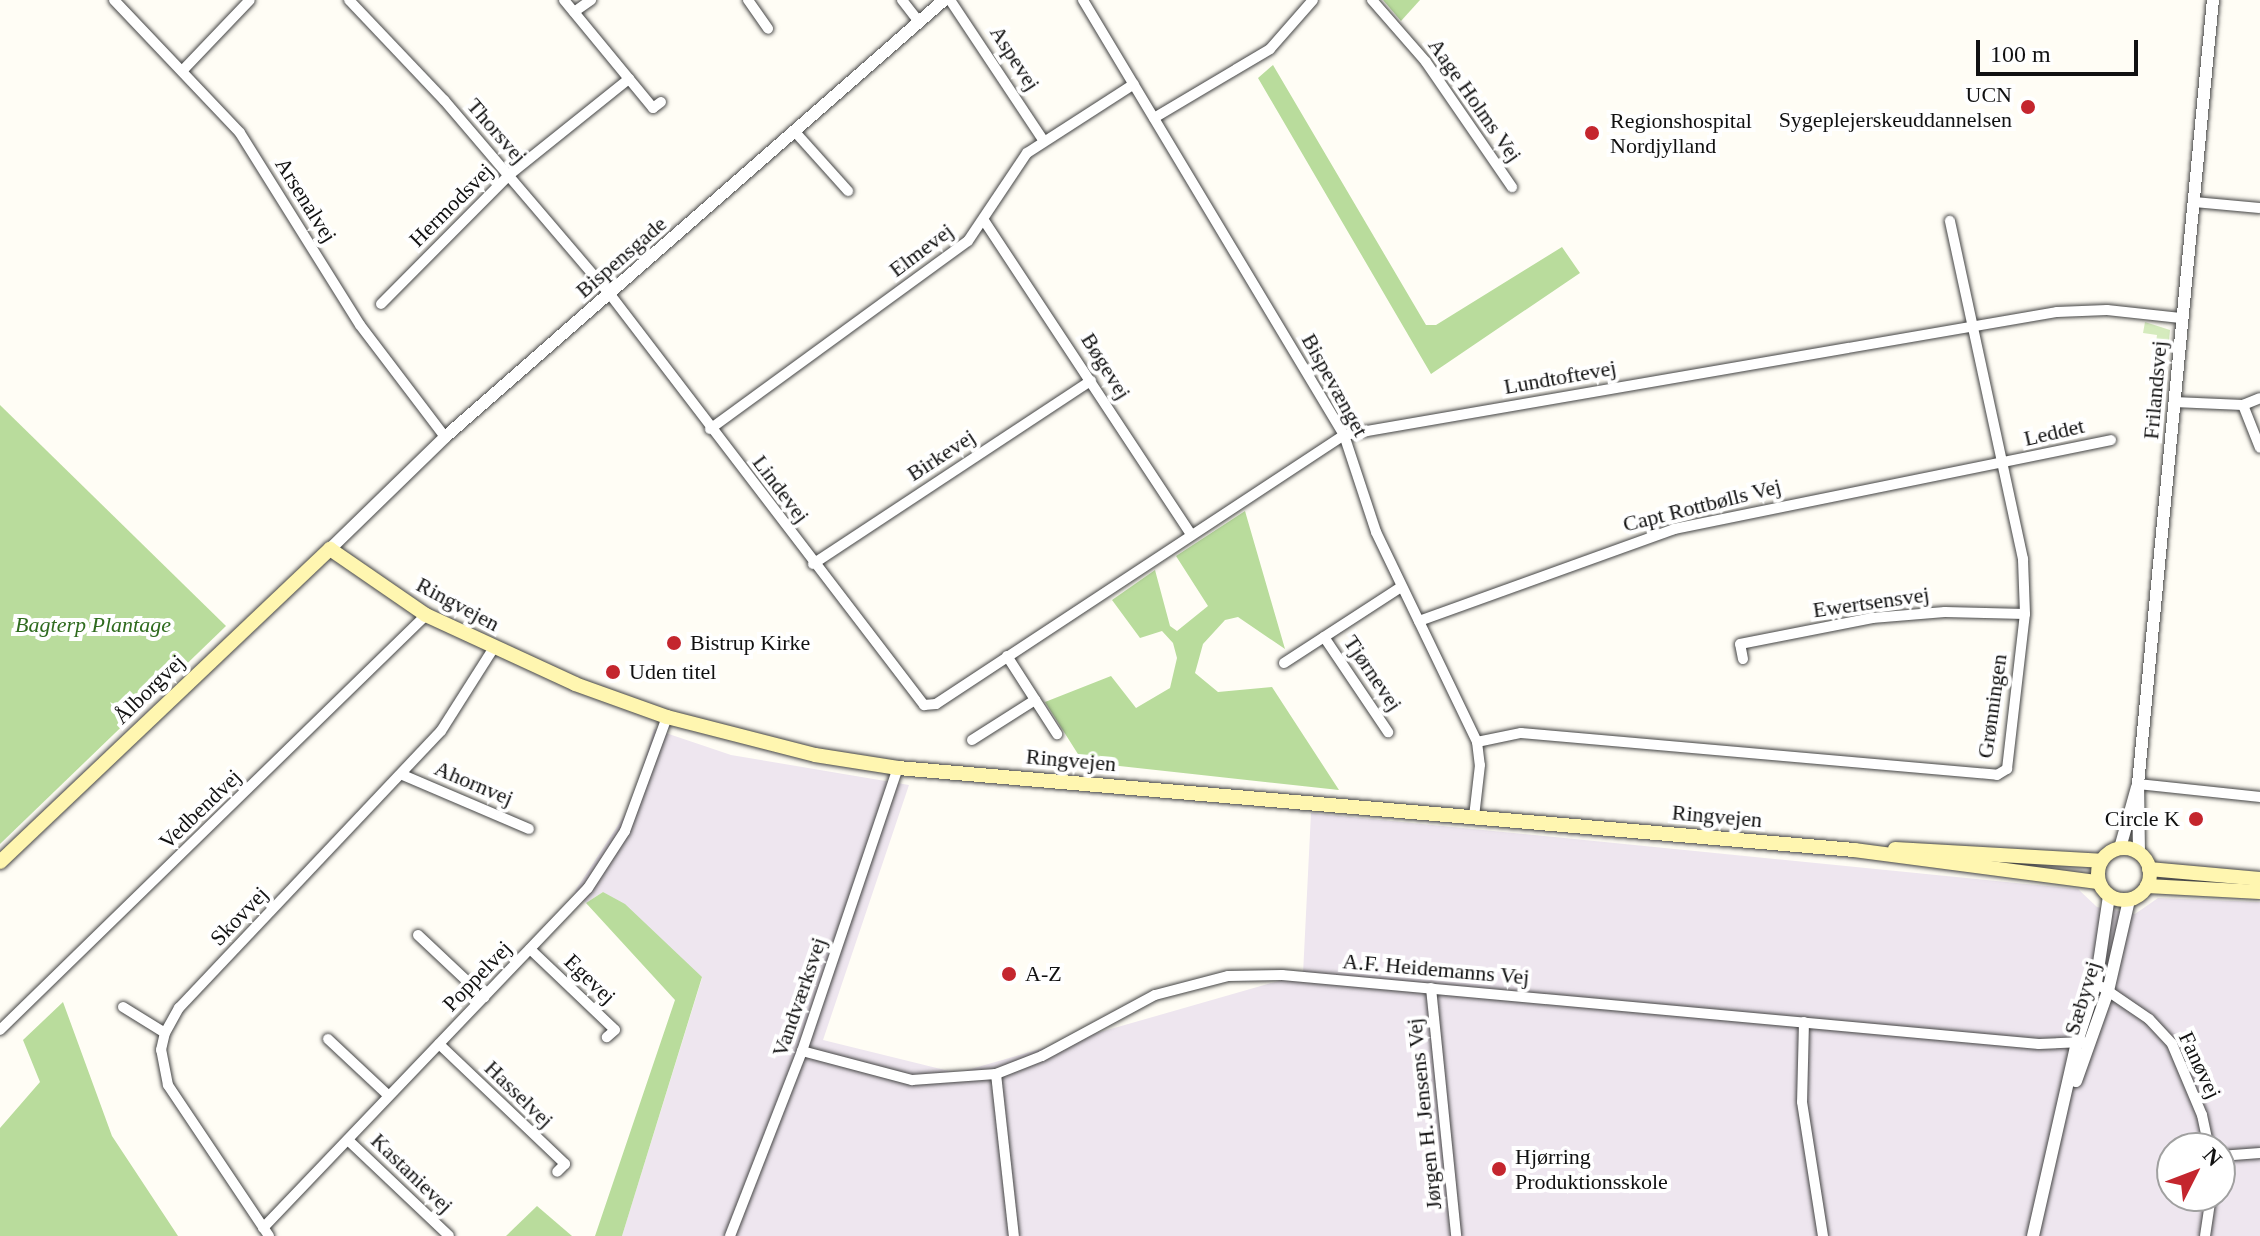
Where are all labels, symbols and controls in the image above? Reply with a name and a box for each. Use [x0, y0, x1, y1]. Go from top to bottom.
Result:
street label: Aspevej [984, 21, 1046, 95]
scale bar [1980, 24, 2142, 74]
street label: Aage Holms Vej [1422, 33, 1528, 167]
text: 100 m [1990, 41, 2051, 67]
place label: UCN Sygeplejerskeuddannelsen [1779, 81, 2012, 132]
street label: Thorsvej [461, 93, 533, 169]
marker: UCN Sygeplejerskeuddannelsen [2019, 98, 2037, 116]
place label: Regionshospital Nordjylland [1610, 107, 1752, 158]
marker: Regionshospital Nordjylland [1581, 122, 1603, 144]
street label: Arsenalvej [270, 153, 342, 247]
street label: Hermodsvej [404, 158, 498, 252]
street label: Bispensgade [570, 211, 672, 303]
street label: Elmevej [884, 217, 958, 283]
street label: Bøgevej [1075, 328, 1137, 404]
street label: Bispevænget [1296, 329, 1374, 441]
street label: Frilandsvej [2138, 340, 2172, 440]
street label: Lundtoftevej [1502, 354, 1618, 400]
street label: Leddet [2021, 412, 2087, 452]
street label: Birkevej [902, 423, 980, 487]
street label: Lindevej [747, 450, 815, 528]
street label: Capt Rottbølls Vej [1620, 473, 1784, 537]
street label: Ringvejen [412, 571, 504, 637]
street label: Ewertsensvej [1811, 581, 1931, 623]
park label: Bagterp Plantage [15, 612, 171, 638]
place label: Bistrup Kirke [690, 630, 810, 656]
street label: Tjørnevej [1338, 630, 1408, 716]
marker: Bistrup Kirke [665, 634, 683, 652]
street label: Ålborgvej [108, 649, 190, 729]
street label: Grønningen [1972, 652, 2012, 760]
place label: Uden titel [629, 659, 716, 685]
marker: Uden titel [604, 663, 622, 681]
street label: Ringvejen [1025, 743, 1117, 777]
street label: Ahornvej [431, 755, 517, 811]
street label: Vedbendvej [153, 763, 247, 855]
street label: Ringvejen [1671, 799, 1763, 833]
place label: Circle K [2105, 806, 2180, 832]
marker: Circle K [2187, 810, 2205, 828]
street label: Skovvej [204, 881, 274, 951]
street label: Vandværksvej [766, 934, 832, 1060]
street label: Poppelvej [437, 935, 517, 1017]
street label: Egevej [559, 948, 621, 1010]
street label: A.F. Heidemanns Vej [1341, 948, 1531, 990]
street label: Sæbyvej [2058, 958, 2106, 1038]
place label: A-Z [1025, 961, 1062, 987]
marker: A-Z [1000, 965, 1018, 983]
street label: Jørgen H. Jensens Vej [1401, 1017, 1447, 1211]
street label: Fanøvej [2173, 1027, 2227, 1103]
street label: Hasselvej [479, 1055, 559, 1133]
street label: Kastanievej [365, 1127, 459, 1219]
north arrow [2156, 1132, 2236, 1212]
place label: Hjørring Produktionsskole [1515, 1143, 1668, 1194]
text: N [2198, 1143, 2227, 1171]
marker: Hjørring Produktionsskole [1490, 1160, 1508, 1178]

